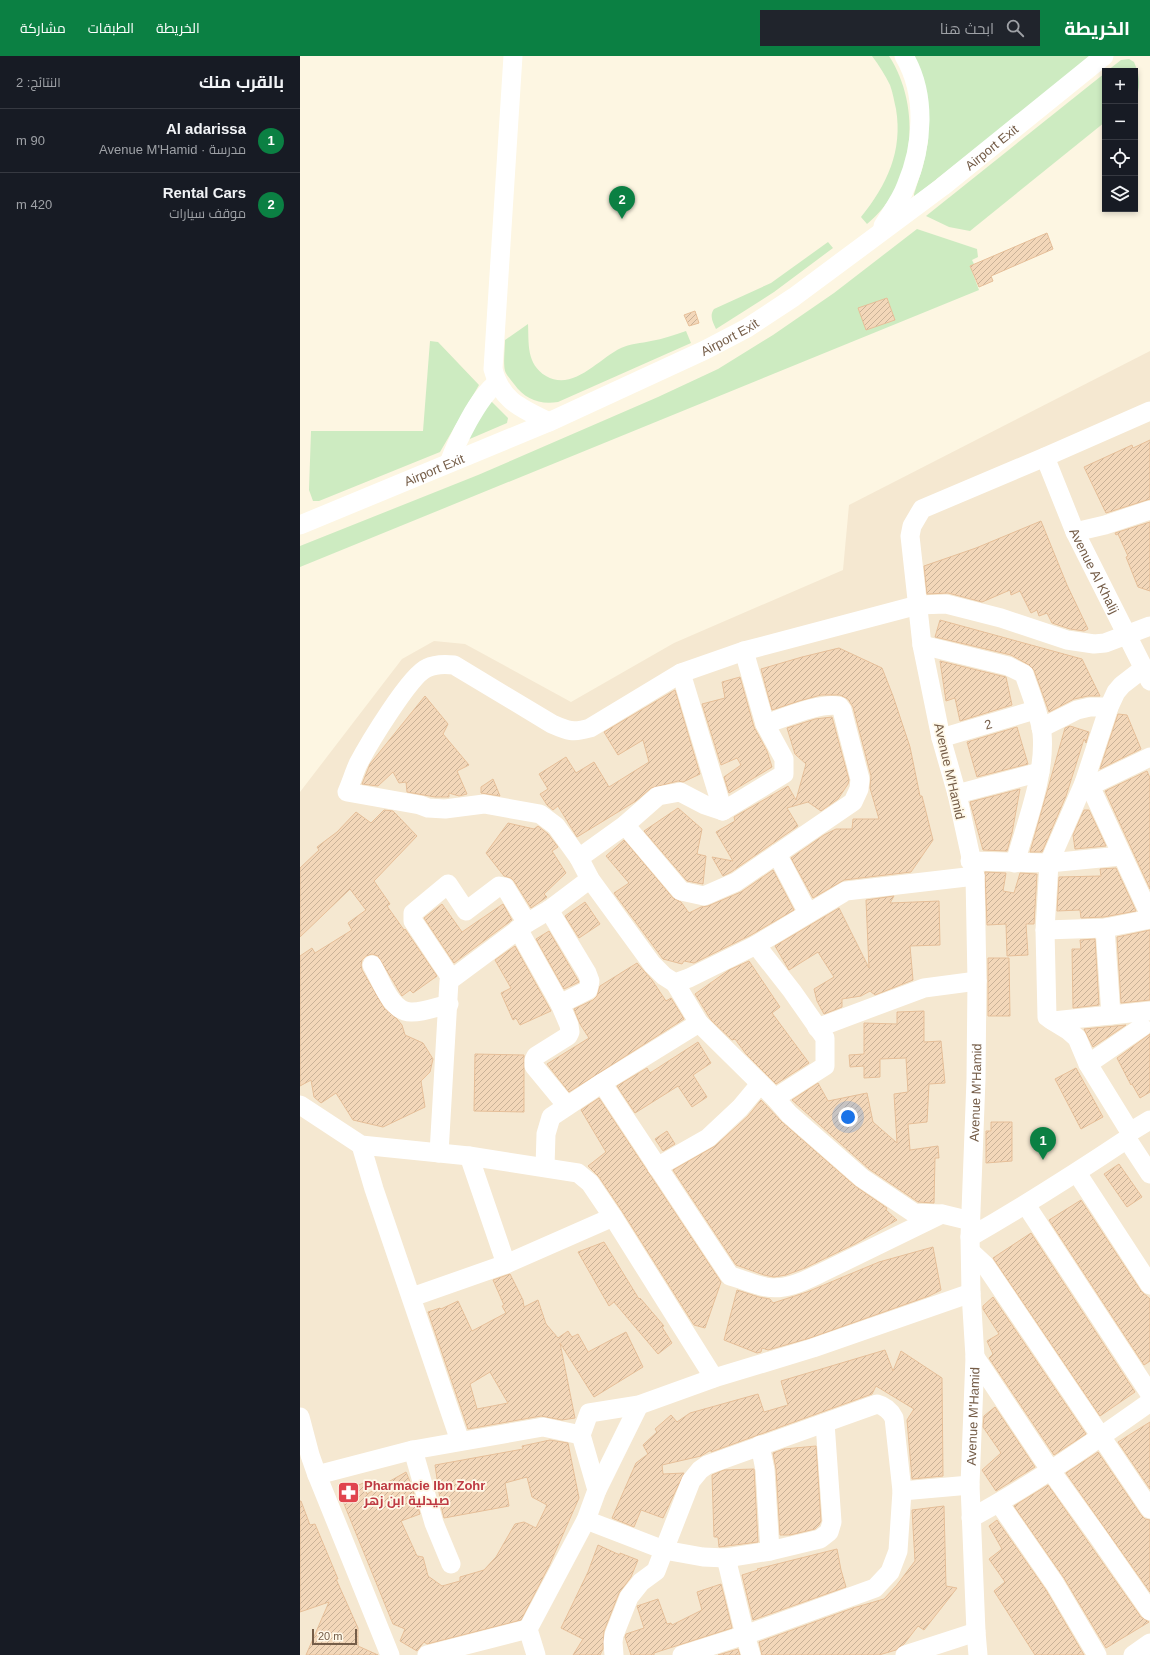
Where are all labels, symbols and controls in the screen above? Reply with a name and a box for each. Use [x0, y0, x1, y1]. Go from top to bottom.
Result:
search box [760, 10, 1040, 46]
icon: search [1004, 17, 1026, 39]
text: الخريطة [1064, 18, 1130, 39]
text: مشاركة [20, 20, 66, 36]
text: الطبقات [88, 20, 134, 36]
text: الخريطة [156, 20, 200, 36]
text: ابحث هنا [940, 20, 994, 37]
map controls [1102, 68, 1138, 212]
button: + [1102, 68, 1138, 104]
text: بالقرب منك [199, 73, 284, 92]
text: النتائج: 2 [16, 75, 61, 90]
button: − [1102, 104, 1138, 140]
text: Al adarissa [166, 120, 246, 137]
street label: Airport Exit [962, 121, 1022, 173]
text: 90 m [16, 133, 45, 148]
text: 1 [267, 133, 275, 148]
button: locate [1102, 140, 1138, 176]
text: مدرسة · Avenue M'Hamid [99, 142, 246, 157]
button: layers [1102, 176, 1138, 212]
text: Rental Cars [163, 184, 246, 201]
pin: 2 [609, 186, 635, 219]
text: 420 m [16, 197, 52, 212]
text: 2 [267, 197, 275, 212]
text: موقف سيارات [169, 206, 246, 221]
street label: Airport Exit [698, 315, 762, 359]
street label: Airport Exit [402, 451, 467, 489]
street label: Avenue Al Khalij [1066, 526, 1122, 616]
street label: 2 [982, 716, 994, 733]
street label: Avenue M'Hamid [931, 722, 968, 821]
street label: Avenue M'Hamid [967, 1043, 984, 1142]
your location [838, 1107, 858, 1127]
pin: 1 [1030, 1127, 1056, 1160]
street label: Avenue M'Hamid [964, 1367, 983, 1466]
place label: Pharmacie Ibn Zohr صيدلية ابن زهر [363, 1478, 485, 1509]
pharmacy icon: Pharmacie Ibn Zohr صيدلية ابن زهر [336, 1479, 362, 1505]
scale bar [312, 1627, 357, 1646]
text: 20 m [318, 1630, 342, 1642]

